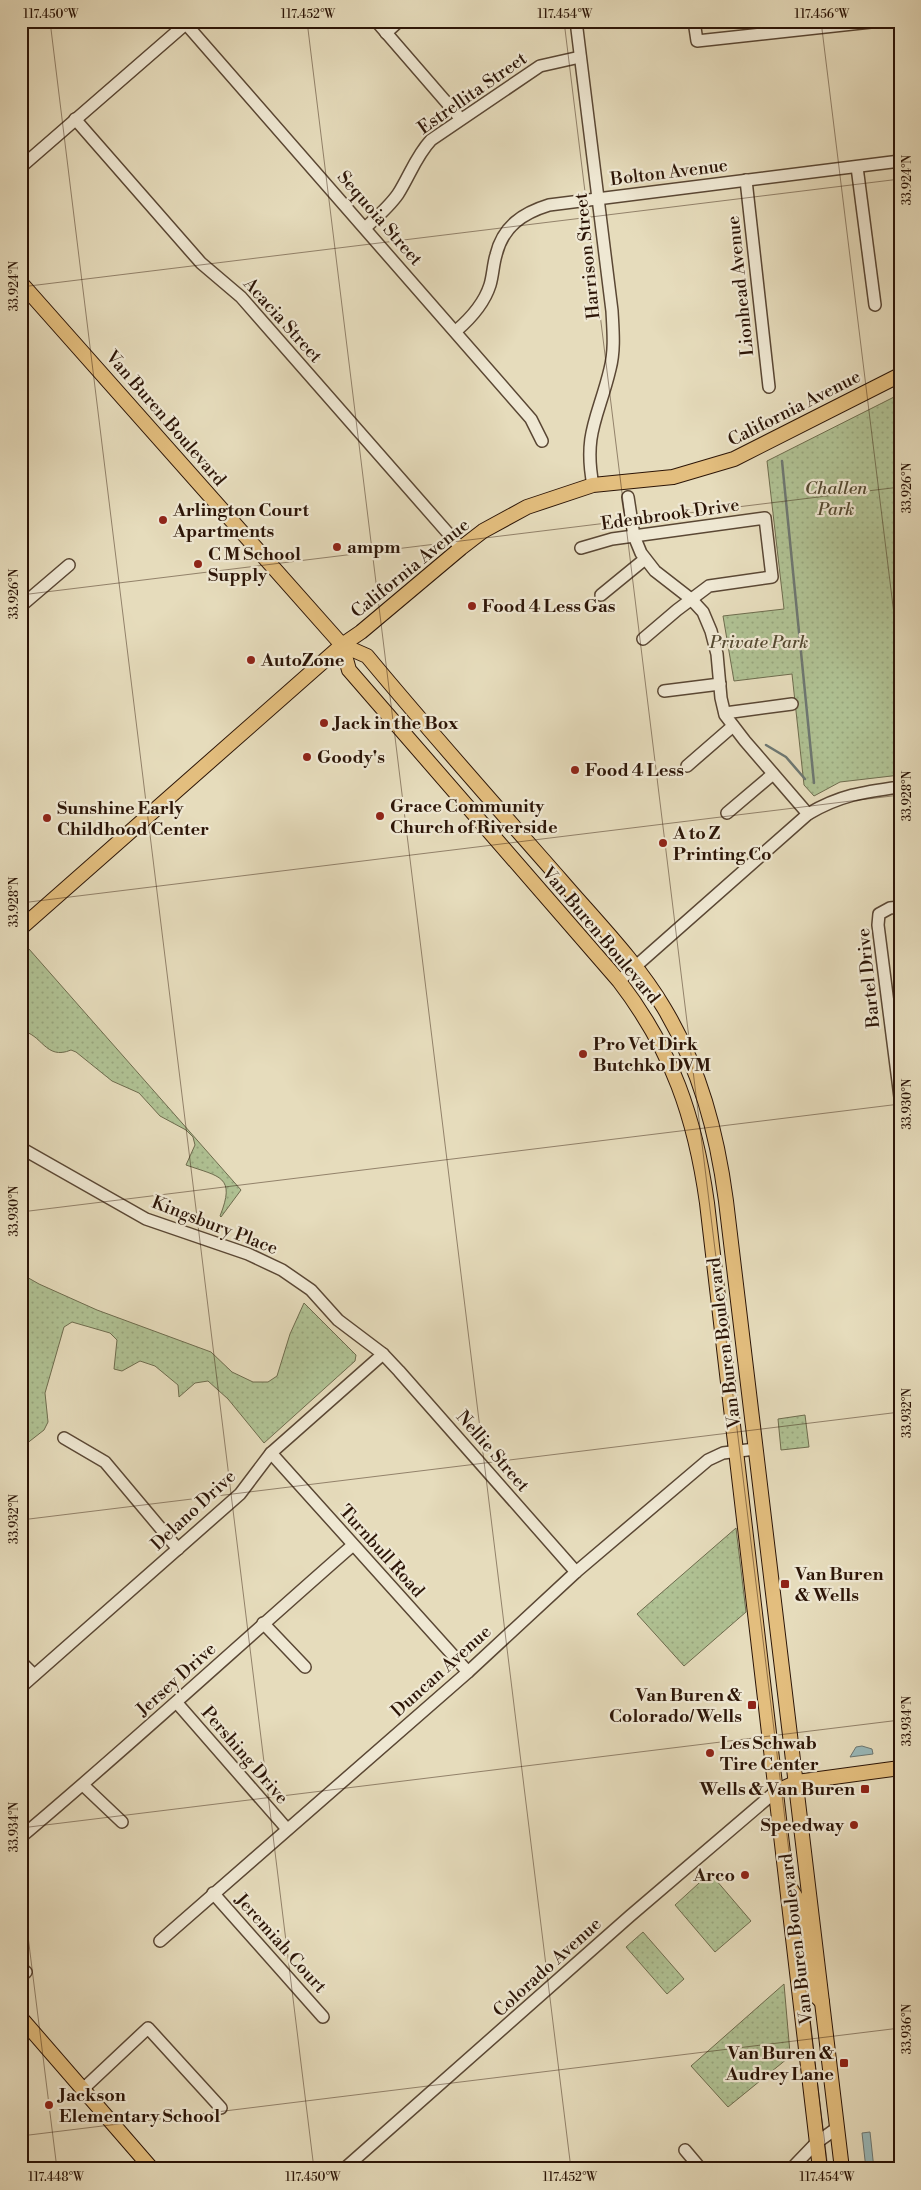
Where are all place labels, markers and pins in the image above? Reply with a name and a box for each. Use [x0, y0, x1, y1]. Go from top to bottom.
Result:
place label: Arlington Court Apartments [172, 499, 310, 543]
marker: Arlington Court Apartments [157, 514, 169, 526]
place label: ampm [347, 536, 401, 559]
marker: ampm [331, 541, 343, 553]
place label: C M School Supply [208, 543, 301, 587]
marker: C M School Supply [192, 558, 204, 570]
place label: Food 4 Less Gas [482, 595, 616, 618]
marker: Food 4 Less Gas [466, 600, 478, 612]
place label: AutoZone [260, 649, 345, 672]
marker: AutoZone [245, 654, 257, 666]
place label: Jack in the Box [331, 712, 459, 735]
marker: Jack in the Box [318, 717, 330, 729]
place label: Goody's [317, 746, 385, 769]
marker: Goody's [301, 751, 313, 763]
place label: Food 4 Less [585, 759, 684, 782]
marker: Food 4 Less [569, 764, 581, 776]
place label: Grace Community Church of Riverside [390, 795, 558, 839]
place label: Sunshine Early Childhood Center [57, 797, 209, 841]
marker: Grace Community Church of Riverside [374, 810, 386, 822]
marker: Sunshine Early Childhood Center [41, 812, 53, 824]
place label: A to Z Printing Co [672, 822, 772, 866]
marker: A to Z Printing Co [657, 837, 669, 849]
place label: Pro Vet Dirk Butchko DVM [593, 1033, 711, 1077]
marker: Pro Vet Dirk Butchko DVM [577, 1048, 589, 1060]
place label: Van Buren & Wells [794, 1563, 884, 1607]
marker: Van Buren & Wells [779, 1578, 791, 1590]
place label: Van Buren & Colorado/ Wells [609, 1684, 742, 1728]
marker: Van Buren & Colorado/ Wells [746, 1699, 758, 1711]
place label: Les Schwab Tire Center [720, 1732, 819, 1776]
marker: Les Schwab Tire Center [704, 1747, 716, 1759]
place label: Wells & Van Buren [699, 1778, 855, 1801]
marker: Wells & Van Buren [859, 1783, 871, 1795]
place label: Speedway [760, 1814, 845, 1837]
marker: Speedway [848, 1819, 860, 1831]
place label: Arco [692, 1864, 735, 1887]
marker: Arco [739, 1869, 751, 1881]
place label: Van Buren & Audrey Lane [724, 2042, 834, 2086]
marker: Van Buren & Audrey Lane [838, 2057, 850, 2069]
place label: Jackson Elementary School [56, 2084, 220, 2128]
marker: Jackson Elementary School [43, 2099, 55, 2111]

